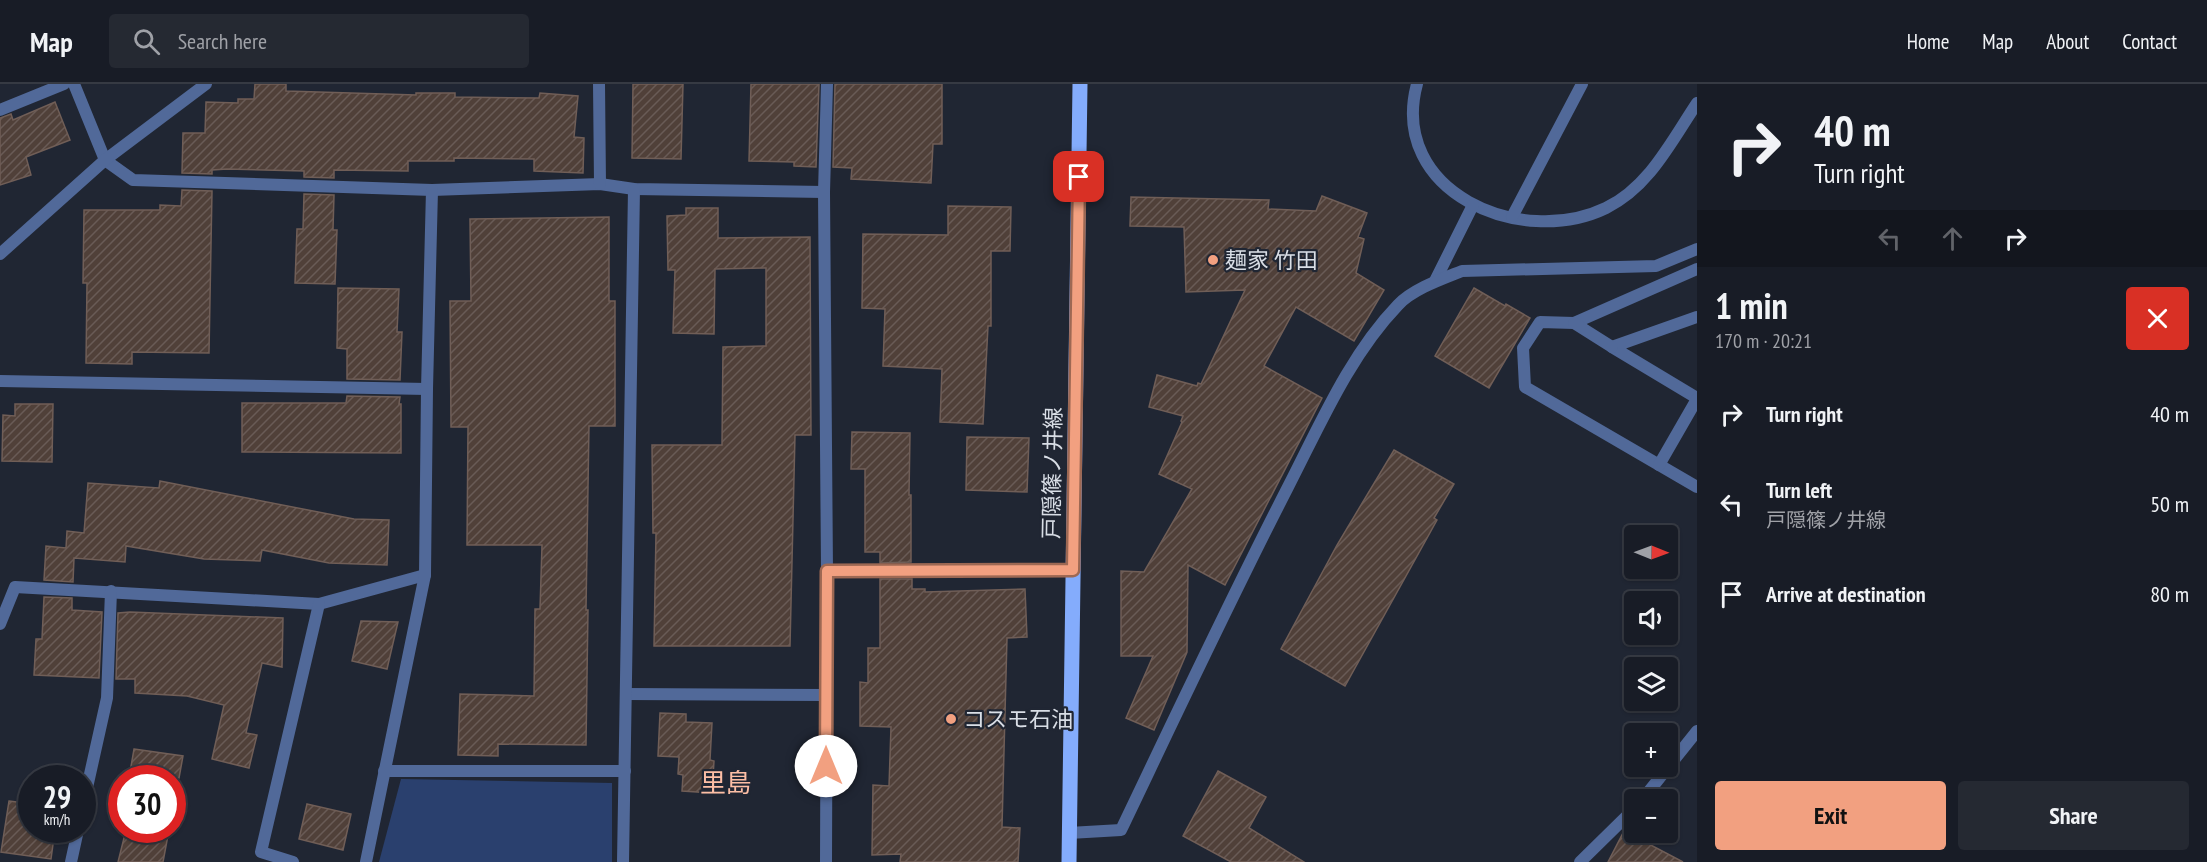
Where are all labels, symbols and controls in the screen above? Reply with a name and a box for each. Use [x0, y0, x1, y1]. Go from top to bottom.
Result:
search box [109, 14, 529, 68]
text: Map [30, 23, 73, 60]
icon: search [130, 25, 163, 58]
text: Search here [178, 27, 267, 55]
text: Home [1907, 28, 1949, 55]
text: Map [1982, 28, 2013, 55]
text: About [2046, 28, 2089, 55]
text: Contact [2122, 28, 2177, 55]
text: 40 m [1814, 103, 1891, 158]
icon: right [1715, 108, 1793, 186]
pin [1053, 151, 1104, 202]
text: Turn right [1814, 156, 1905, 190]
icon: arrive [1062, 160, 1095, 193]
icon: left [1873, 222, 1906, 255]
icon: ahead [1936, 222, 1969, 255]
icon: right [1999, 222, 2032, 255]
place label: 麺家 竹田 [1225, 246, 1318, 274]
marker: 麺家 竹田 [1206, 253, 1220, 267]
text: 1 min [1715, 282, 1788, 329]
button: close [2126, 287, 2189, 350]
text: 170 m · 20:21 [1715, 328, 1812, 354]
icon: right [1715, 398, 1748, 431]
text: Turn right [1766, 400, 1843, 428]
text: 40 m [2150, 400, 2189, 428]
street label: 戸隠篠ノ井線 [1037, 407, 1067, 539]
text: Turn left [1766, 476, 1832, 504]
icon: left [1715, 488, 1748, 521]
text: 50 m [2150, 490, 2189, 518]
text: 戸隠篠ノ井線 [1766, 507, 1886, 533]
north arrow [1624, 525, 1678, 579]
map controls [1624, 525, 1678, 843]
icon: arrive [1715, 578, 1748, 611]
text: Arrive at destination [1766, 580, 1926, 608]
text: 80 m [2150, 580, 2189, 608]
button: sound [1624, 591, 1678, 645]
button: layers [1624, 657, 1678, 711]
place label: コスモ石油 [963, 705, 1073, 733]
marker: コスモ石油 [944, 712, 958, 726]
button: + [1624, 723, 1678, 777]
position arrow [794, 734, 858, 798]
speed limit sign: 30 [108, 765, 186, 843]
district label: 里島 [700, 766, 752, 799]
text: 29 [43, 777, 71, 816]
button: Exit [1715, 781, 1946, 850]
button: Share [1958, 781, 2189, 850]
button: − [1624, 789, 1678, 843]
text: km/h [44, 810, 70, 829]

